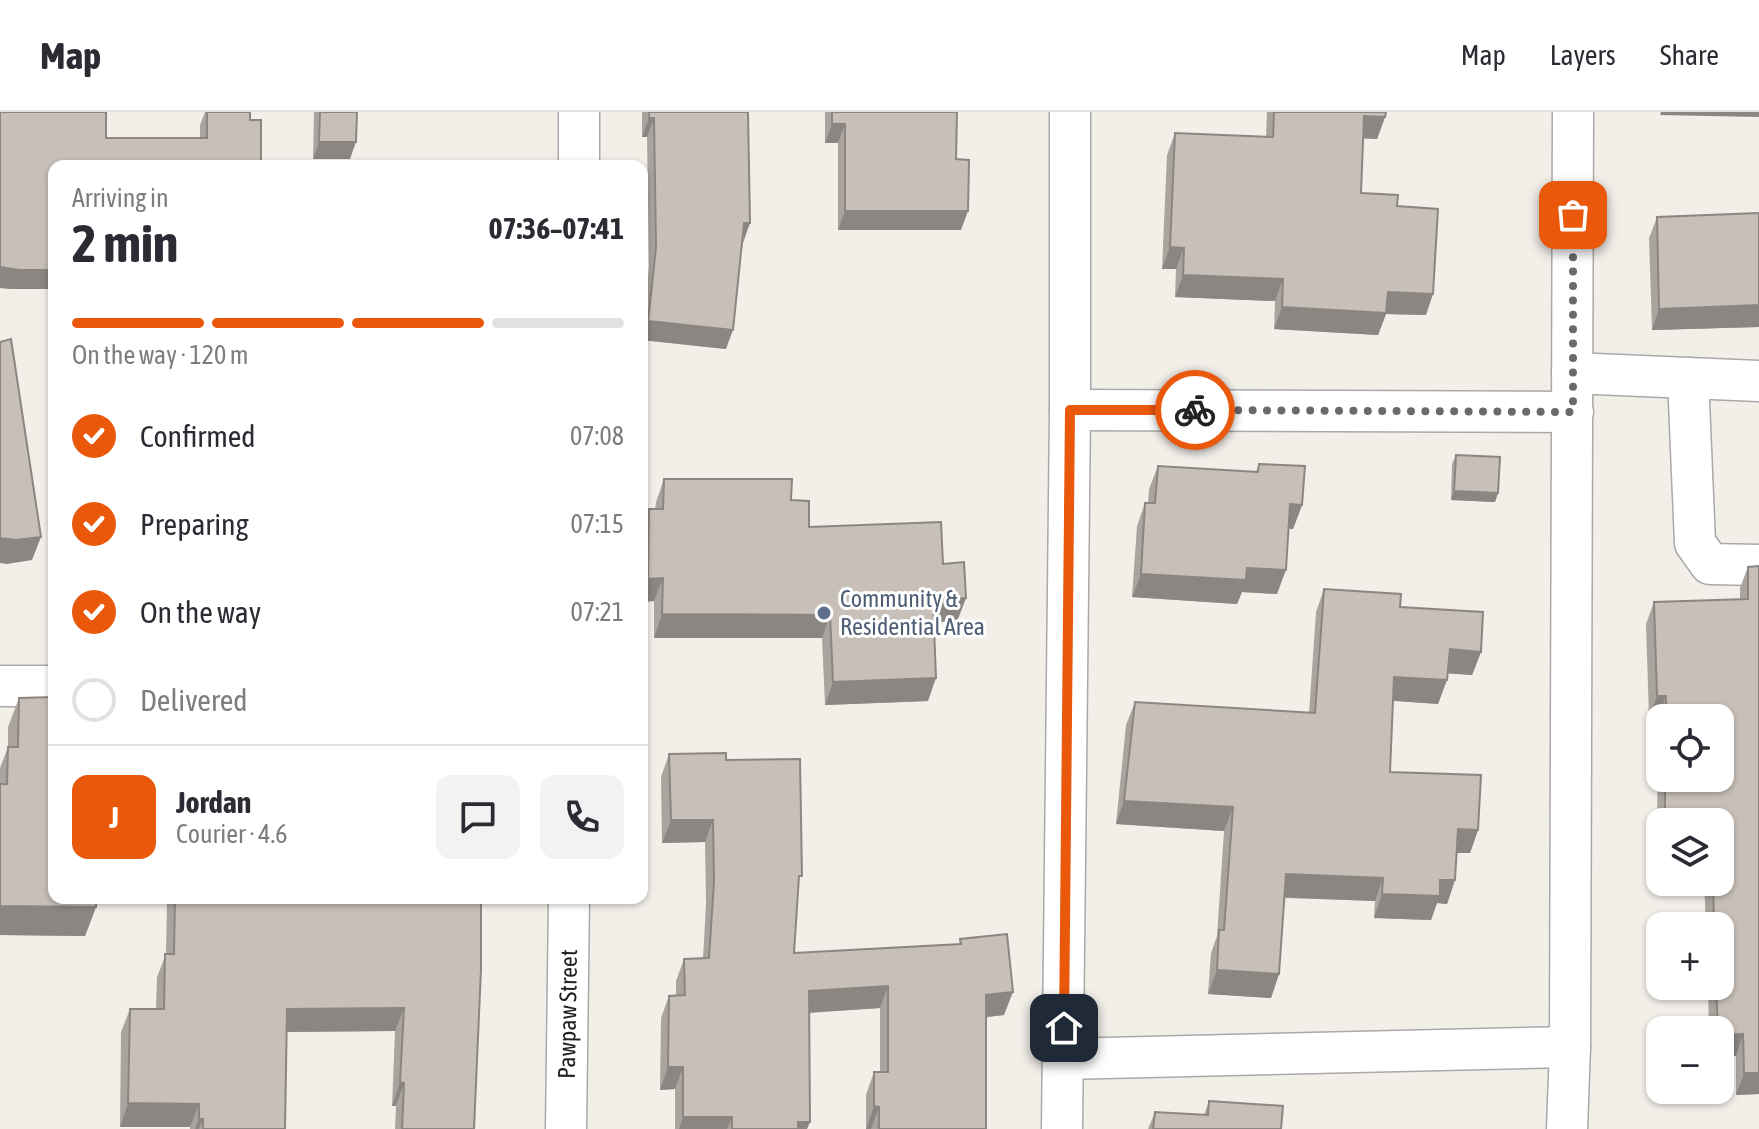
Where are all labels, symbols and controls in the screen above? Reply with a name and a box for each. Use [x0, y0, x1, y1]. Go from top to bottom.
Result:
text: Map [40, 34, 101, 77]
text: Map [1461, 39, 1506, 71]
text: Layers [1550, 39, 1616, 71]
text: Share [1660, 39, 1719, 71]
pin [1539, 181, 1607, 249]
text: Arriving in [72, 183, 169, 213]
icon: bag [1551, 193, 1595, 237]
text: 07:36–07:41 [489, 211, 624, 245]
text: 2 min [72, 213, 178, 273]
text: On the way · 120 m [72, 340, 249, 370]
courier [1155, 370, 1235, 450]
icon: bike [1173, 388, 1217, 432]
icon: check [72, 414, 116, 458]
text: Confirmed [140, 419, 255, 453]
text: 07:08 [570, 421, 624, 451]
icon: check [72, 502, 116, 546]
text: Preparing [140, 507, 249, 541]
text: 07:15 [570, 509, 624, 539]
place label: Community & Residential Area [840, 585, 985, 640]
icon: check [72, 590, 116, 634]
text: On the way [140, 595, 261, 629]
text: 07:21 [570, 597, 624, 627]
marker: Community & Residential Area [815, 604, 833, 622]
text: Delivered [140, 683, 248, 717]
map controls [1646, 704, 1734, 1104]
button: locate [1646, 704, 1734, 792]
button: chat [436, 775, 520, 859]
button: phone [540, 775, 624, 859]
text: Jordan [176, 785, 251, 819]
text: J [109, 800, 119, 834]
button: layers [1646, 808, 1734, 896]
text: Courier · 4.6 [176, 819, 287, 849]
button: + [1646, 912, 1734, 1000]
street label: Pawpaw Street [553, 949, 582, 1079]
pin [1030, 994, 1098, 1062]
icon: home [1042, 1006, 1086, 1050]
button: − [1646, 1016, 1734, 1104]

